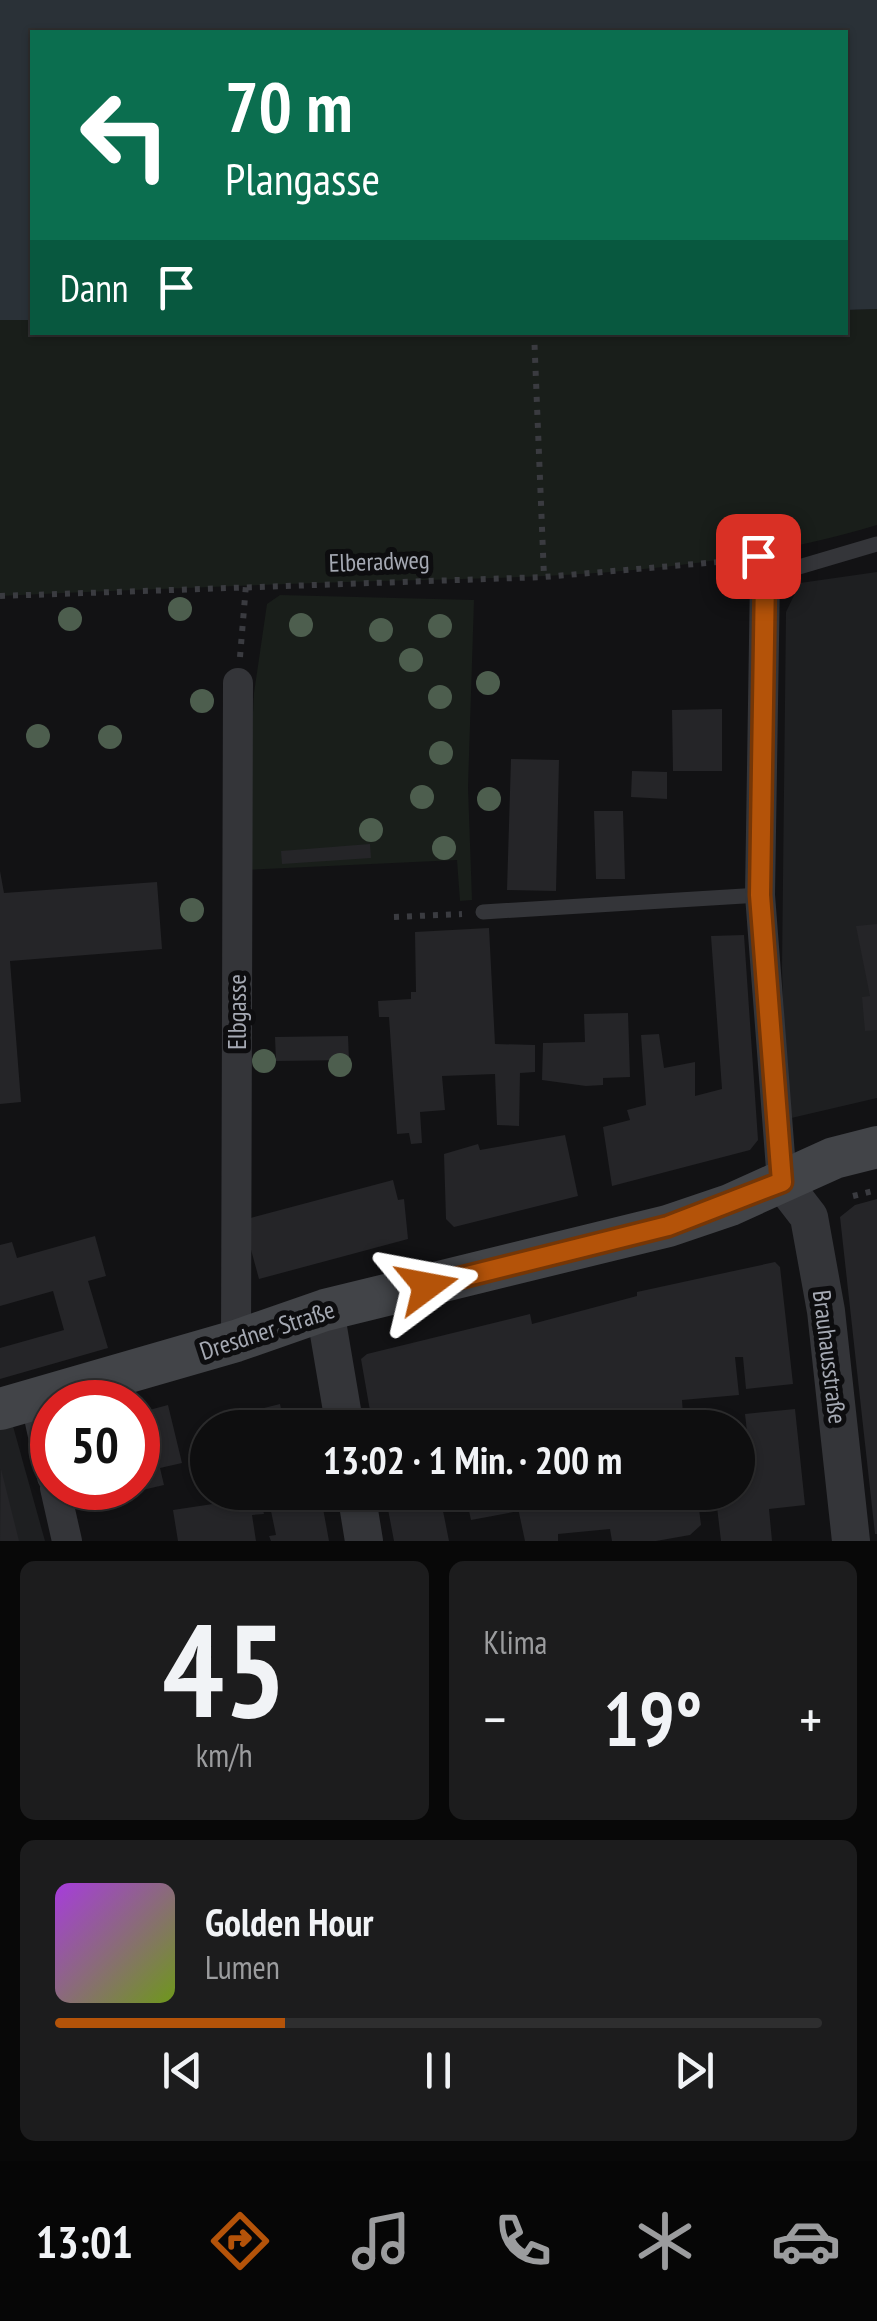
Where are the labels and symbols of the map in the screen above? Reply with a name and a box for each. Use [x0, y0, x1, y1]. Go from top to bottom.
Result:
pin [716, 514, 801, 599]
street label: Elberadweg [328, 543, 430, 579]
street label: Elbgasse [221, 974, 253, 1050]
position arrow [375, 1234, 479, 1338]
street label: Brauhausstraße [806, 1288, 854, 1426]
street label: Dresdner Straße [195, 1293, 339, 1367]
speed limit sign: 50 [30, 1380, 160, 1510]

